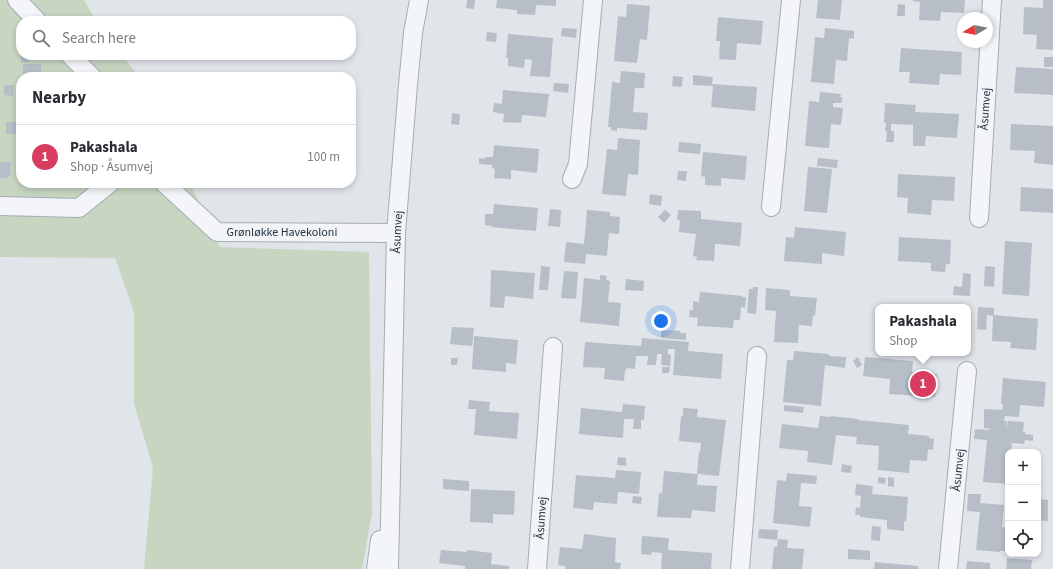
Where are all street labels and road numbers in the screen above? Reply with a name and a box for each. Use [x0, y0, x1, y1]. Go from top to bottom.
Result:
street label: Åsumvej [976, 87, 995, 131]
street label: Åsumvej [388, 210, 407, 254]
street label: Grønløkke Havekoloni [227, 224, 337, 241]
street label: Åsumvej [948, 448, 969, 492]
street label: Åsumvej [532, 496, 551, 540]

